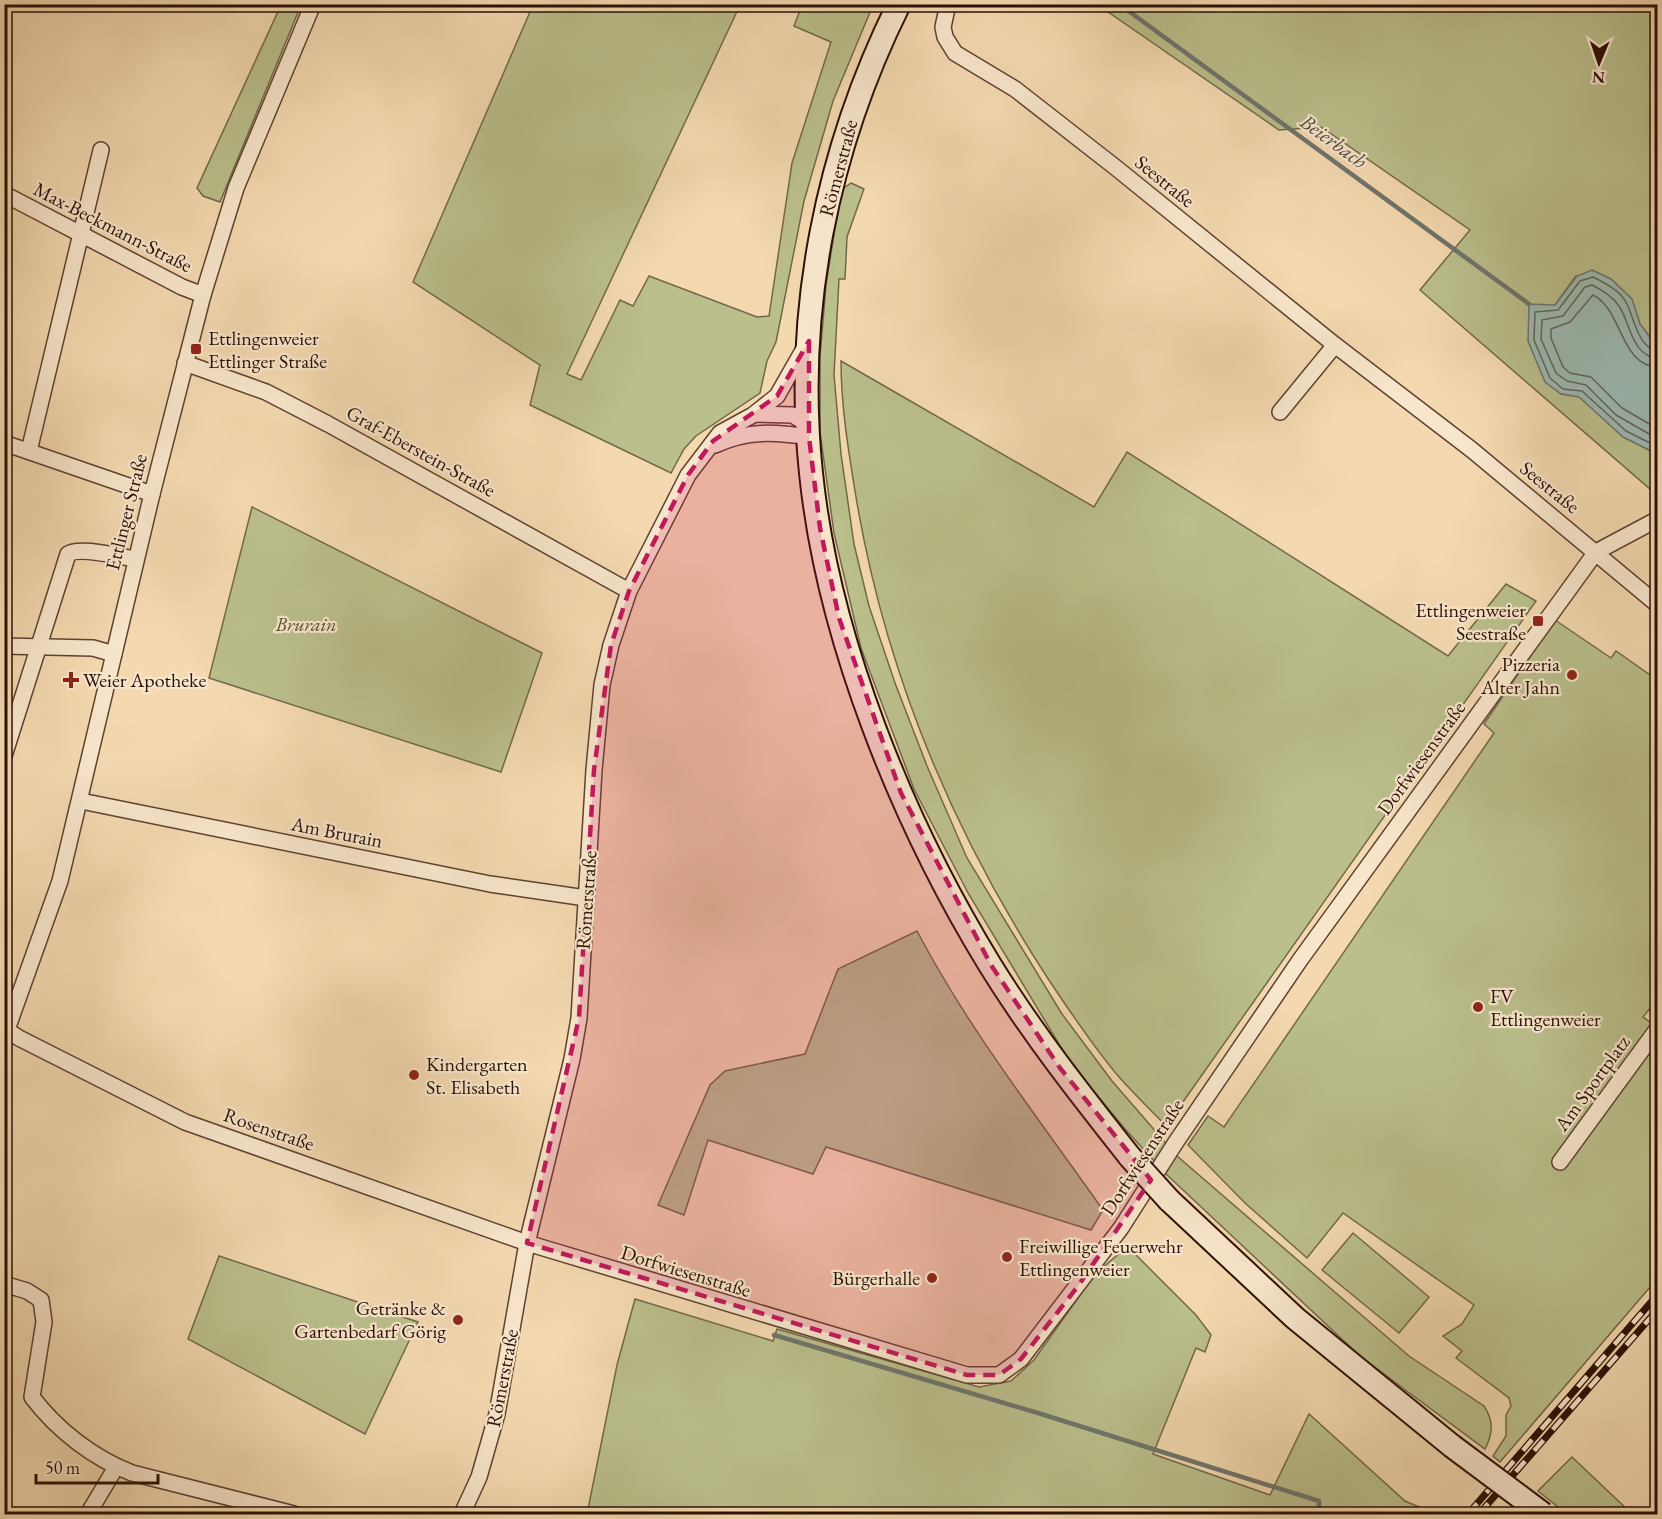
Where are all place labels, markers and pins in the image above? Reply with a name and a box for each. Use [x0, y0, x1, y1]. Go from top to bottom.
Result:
place label: Ettlingenweier Ettlinger Straße [208, 325, 327, 374]
marker: Ettlingenweier Ettlinger Straße [189, 342, 203, 356]
place label: Ettlingenweier Seestraße [1415, 597, 1526, 646]
marker: Ettlingenweier Seestraße [1531, 614, 1545, 628]
place label: Pizzeria Alter Jahn [1480, 651, 1560, 700]
place label: Weier Apotheke [83, 667, 206, 693]
marker: Pizzeria Alter Jahn [1565, 668, 1579, 682]
marker: Weier Apotheke [64, 673, 78, 687]
place label: FV Ettlingenweier [1490, 983, 1601, 1032]
marker: FV Ettlingenweier [1471, 1000, 1485, 1014]
place label: Kindergarten St. Elisabeth [426, 1051, 528, 1100]
marker: Kindergarten St. Elisabeth [407, 1068, 421, 1082]
place label: Freiwillige Feuerwehr Ettlingenweier [1019, 1233, 1183, 1282]
marker: Freiwillige Feuerwehr Ettlingenweier [1000, 1250, 1014, 1264]
place label: Bürgerhalle [832, 1265, 920, 1291]
marker: Bürgerhalle [925, 1271, 939, 1285]
place label: Getränke & Gartenbedarf Görig [294, 1295, 446, 1344]
marker: Getränke & Gartenbedarf Görig [451, 1313, 465, 1327]

